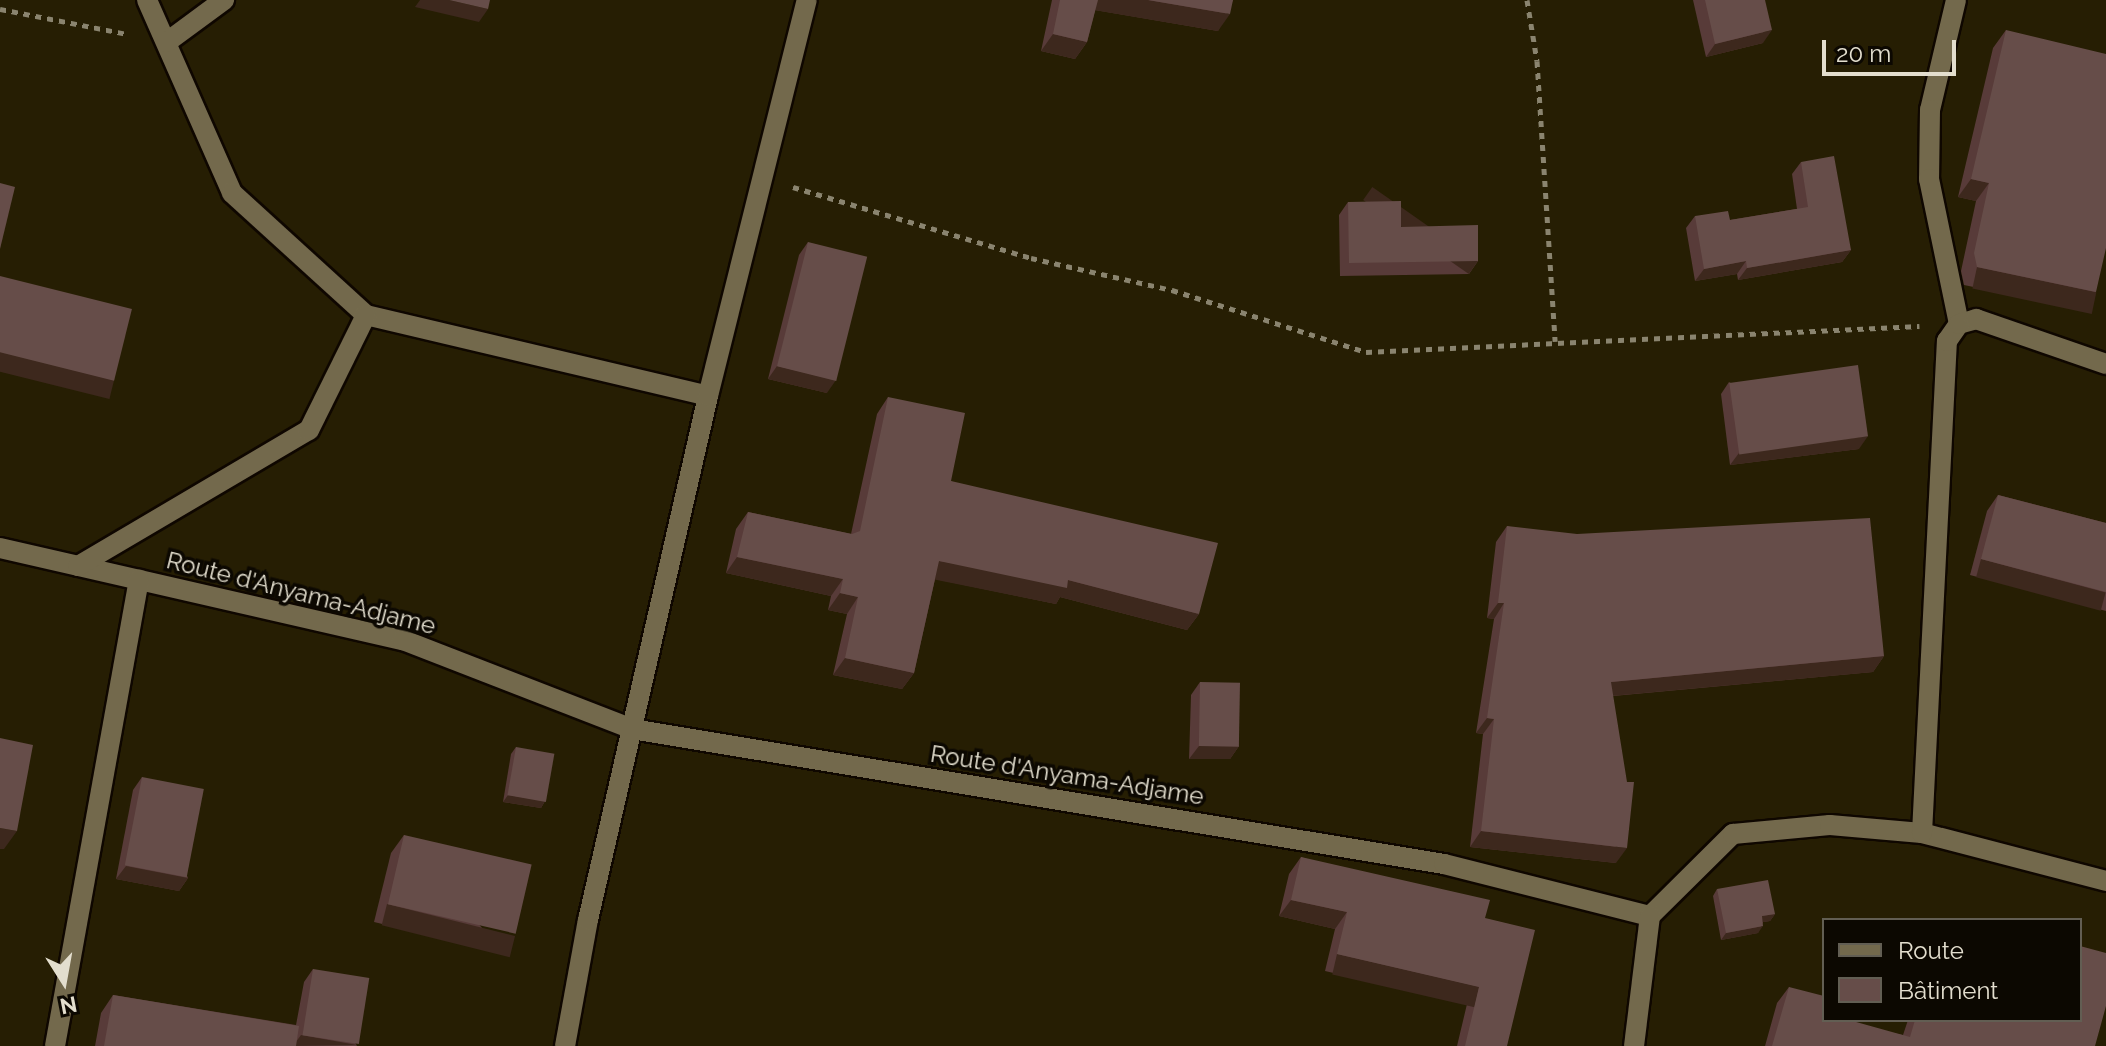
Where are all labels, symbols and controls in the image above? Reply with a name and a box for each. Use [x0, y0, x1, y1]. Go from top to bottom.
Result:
scale bar [1826, 24, 1960, 74]
text: 20 m [1836, 39, 1891, 68]
street label: Route d'Anyama-Adjame [163, 546, 439, 640]
street label: Route d'Anyama-Adjame [928, 739, 1206, 811]
legend [1822, 918, 2082, 1022]
text: Route [1898, 936, 1964, 965]
north arrow [24, 942, 104, 1022]
text: Bâtiment [1898, 976, 1998, 1005]
text: N [58, 991, 79, 1020]

